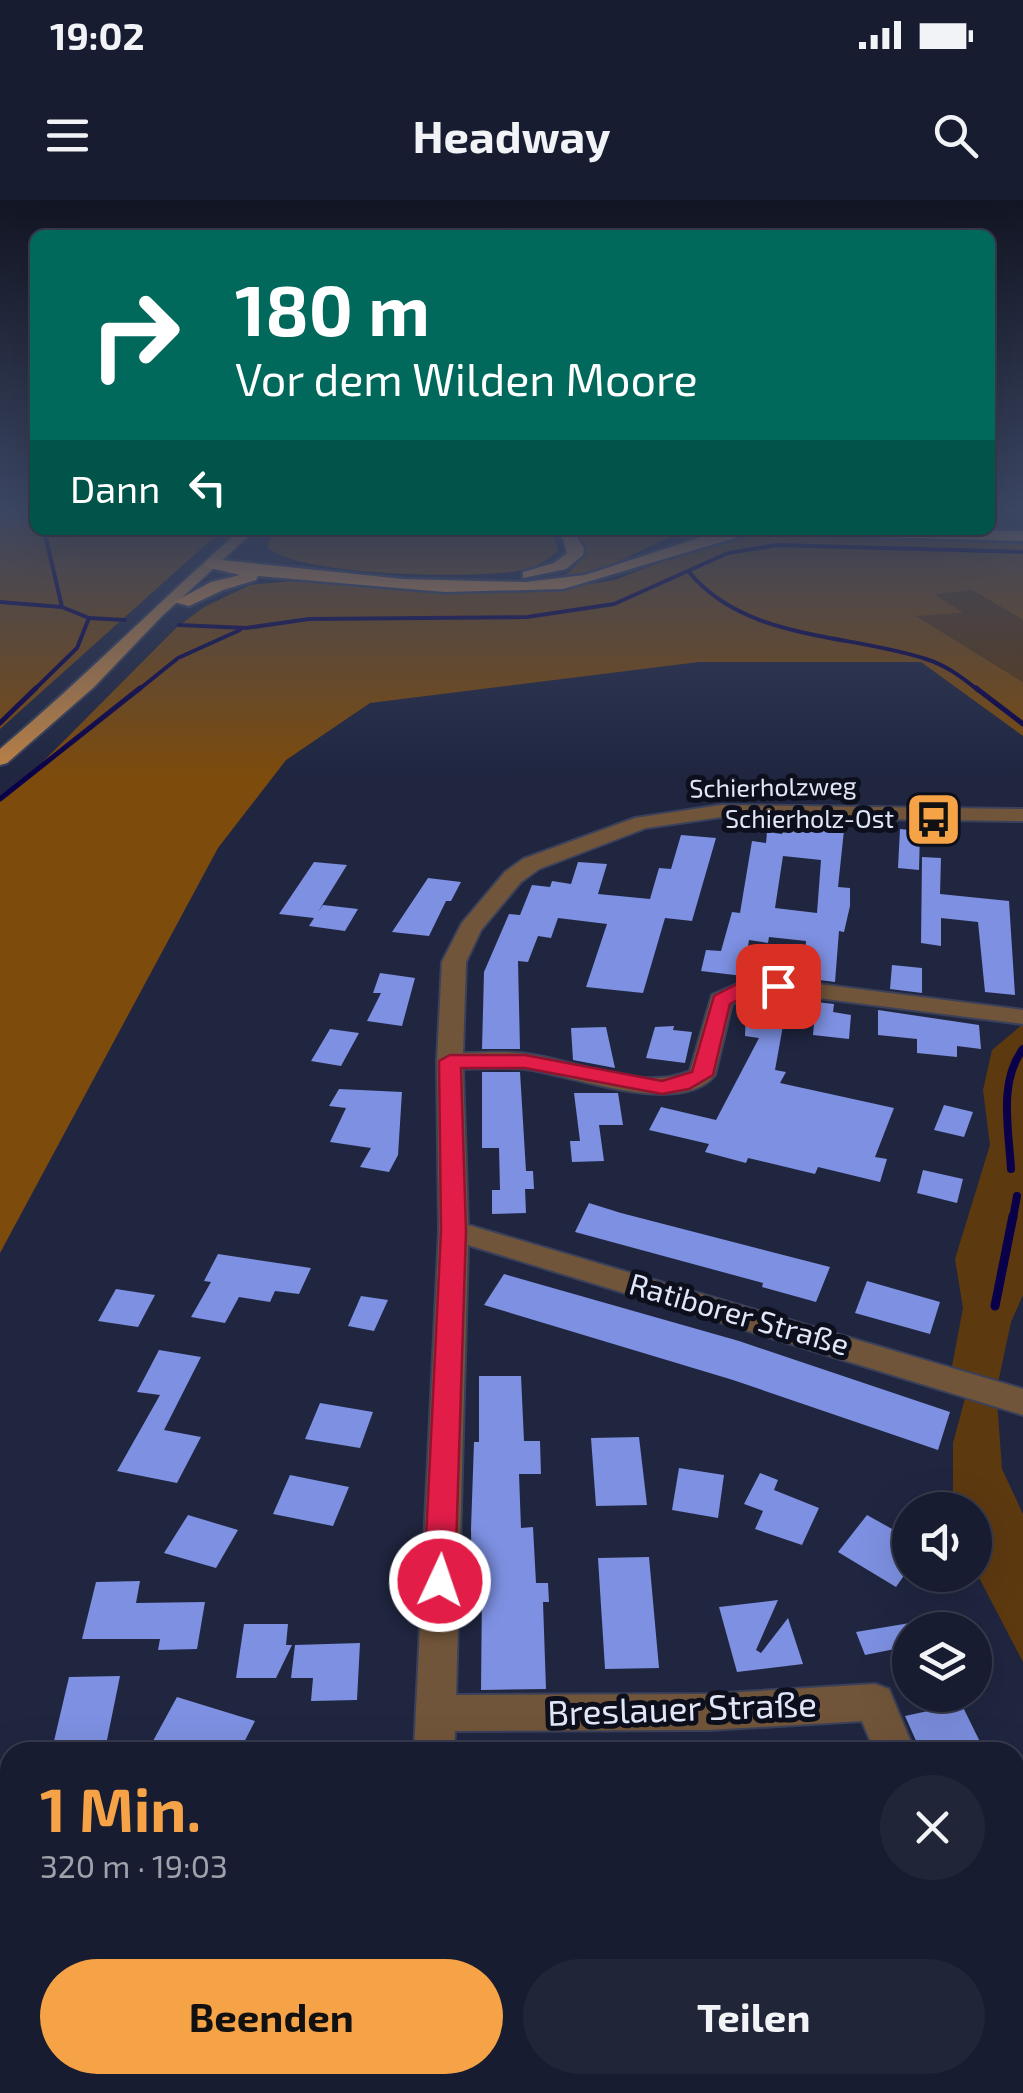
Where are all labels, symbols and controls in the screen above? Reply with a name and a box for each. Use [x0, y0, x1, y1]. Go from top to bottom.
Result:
text: 19:02 [50, 12, 145, 58]
icon: menu [40, 108, 95, 163]
text: Headway [413, 108, 610, 162]
icon: search [928, 108, 983, 163]
text: 180 m [235, 266, 430, 350]
icon: right [70, 270, 200, 400]
text: Vor dem Wilden Moore [235, 351, 698, 405]
icon: left [180, 460, 235, 515]
text: Dann [70, 465, 160, 511]
street label: Schierholzweg [689, 770, 857, 802]
bus stop icon: Schierholz-Ost [903, 789, 963, 849]
place label: Schierholz-Ost [725, 803, 894, 833]
pin [736, 944, 821, 1029]
icon: arrive [751, 959, 806, 1014]
street label: Ratiborer Straße [626, 1265, 854, 1362]
map controls [892, 1492, 992, 1712]
button: sound [892, 1492, 992, 1592]
position arrow [388, 1529, 492, 1633]
button: layers [892, 1612, 992, 1712]
street label: Breslauer Straße [546, 1681, 817, 1733]
text: 1 Min. [40, 1772, 201, 1844]
button: close [880, 1775, 985, 1880]
text: 320 m · 19:03 [40, 1846, 228, 1884]
button: Beenden [40, 1959, 503, 2074]
button: Teilen [523, 1959, 985, 2074]

